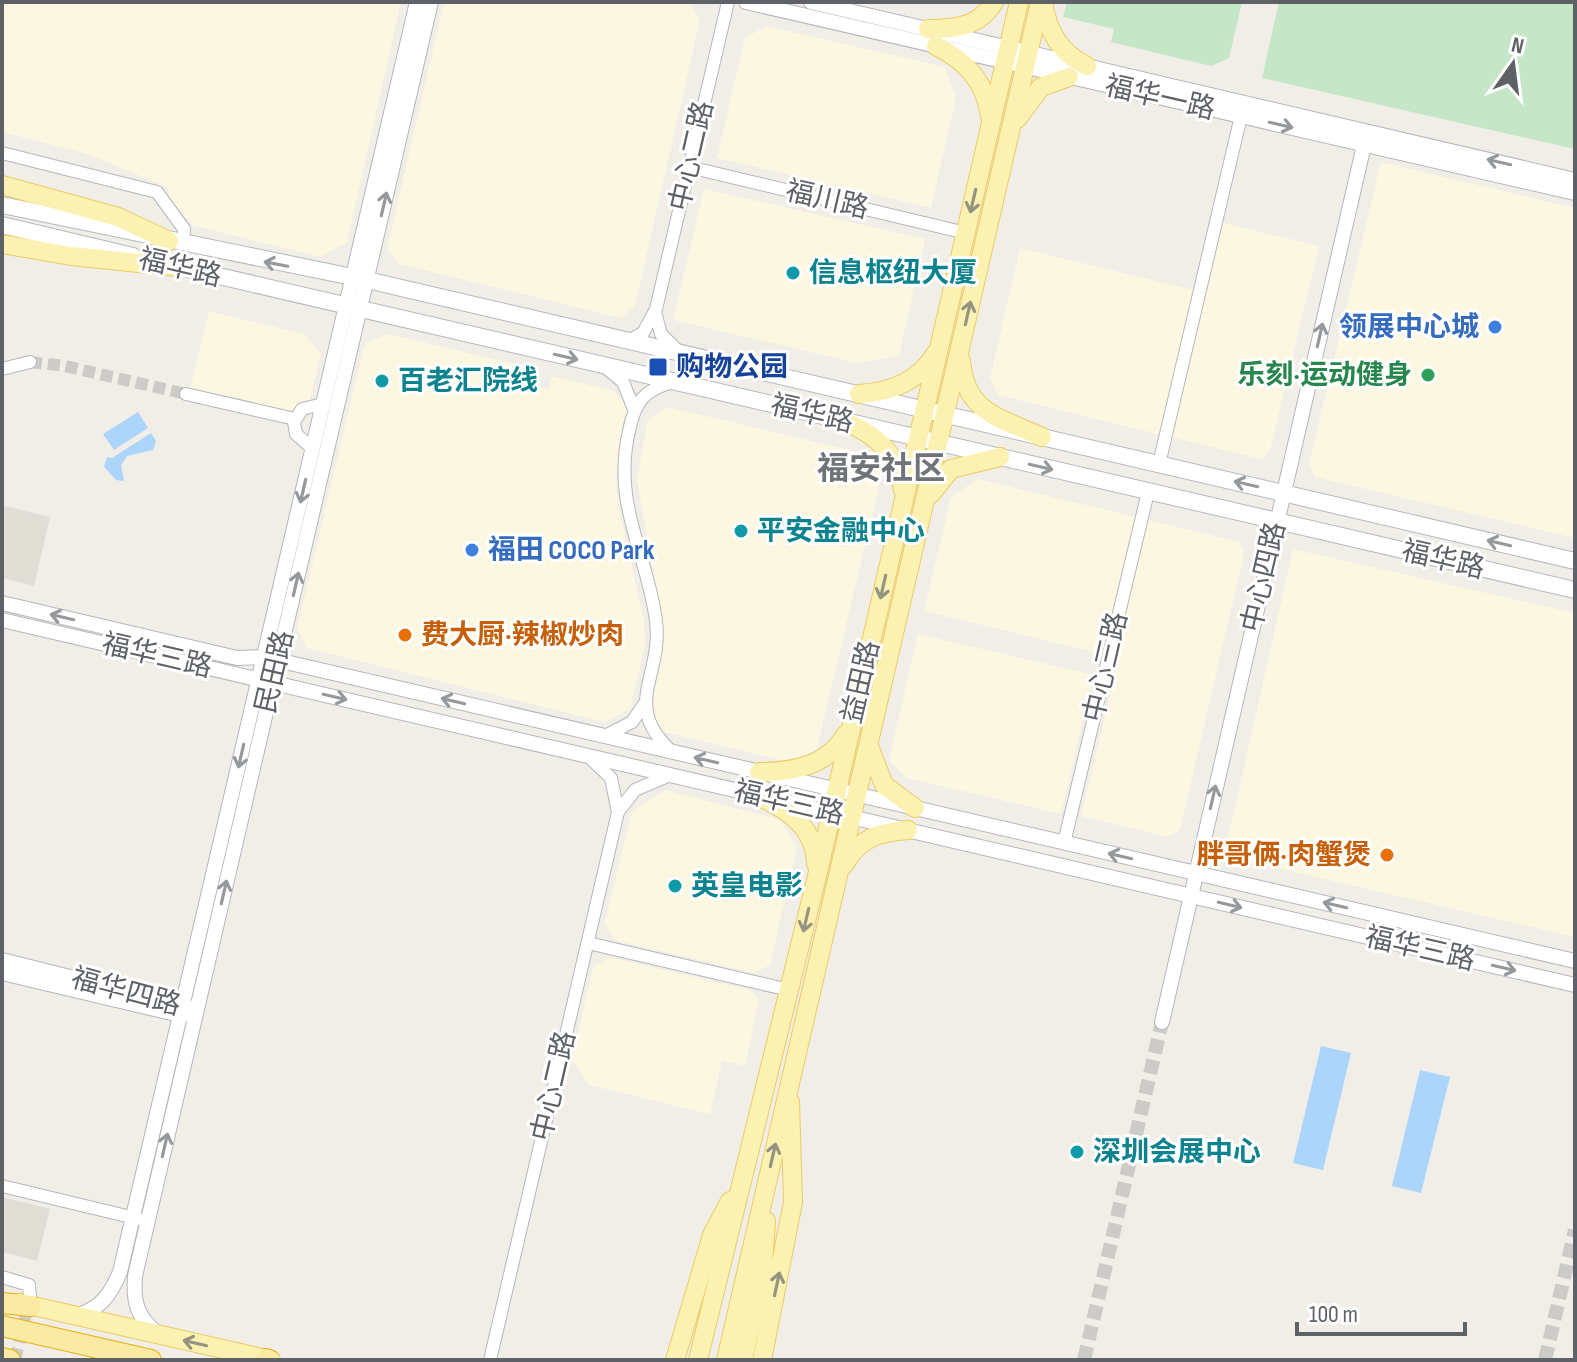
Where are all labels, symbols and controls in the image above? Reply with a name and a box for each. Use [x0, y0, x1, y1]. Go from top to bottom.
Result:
north arrow [1473, 24, 1553, 104]
text: N [1509, 32, 1526, 61]
street label: 福华一路 [1102, 69, 1218, 127]
street label: 中心二路 [663, 98, 721, 214]
one-way arrow [1268, 119, 1293, 134]
one-way arrow [1487, 154, 1512, 169]
street label: 福川路 [782, 174, 872, 226]
one-way arrow [965, 187, 980, 213]
one-way arrow [377, 192, 392, 218]
street label: 福华路 [135, 242, 225, 294]
one-way arrow [264, 256, 289, 271]
place label: 信息枢纽大厦 [809, 257, 977, 290]
marker: 信息枢纽大厦 [784, 264, 802, 282]
one-way arrow [962, 300, 977, 326]
place label: 领展中心城 [1339, 311, 1479, 344]
marker: 领展中心城 [1486, 318, 1504, 336]
one-way arrow [1313, 323, 1328, 349]
one-way arrow [553, 350, 578, 365]
place label: 购物公园 [676, 351, 788, 384]
marker: 购物公园 [647, 356, 669, 378]
place label: 乐刻·运动健身 [1237, 359, 1412, 392]
place label: 百老汇院线 [398, 365, 538, 398]
marker: 乐刻·运动健身 [1419, 366, 1437, 384]
marker: 百老汇院线 [373, 372, 391, 390]
street label: 福华路 [767, 388, 857, 440]
district label: 福安社区 [817, 450, 945, 489]
one-way arrow [1028, 460, 1054, 475]
one-way arrow [1233, 476, 1259, 491]
one-way arrow [295, 478, 310, 504]
place label: 平安金融中心 [757, 515, 925, 548]
street label: 中心四路 [1235, 519, 1293, 635]
marker: 平安金融中心 [732, 522, 750, 540]
place label: 福田 COCO Park [488, 534, 655, 567]
street label: 福华路 [1398, 534, 1488, 586]
one-way arrow [1487, 535, 1512, 550]
marker: 福田 COCO Park [463, 541, 481, 559]
one-way arrow [289, 572, 304, 597]
one-way arrow [875, 574, 890, 599]
one-way arrow [50, 609, 76, 624]
street label: 中心三路 [1077, 609, 1135, 725]
place label: 费大厨·辣椒炒肉 [421, 619, 624, 652]
marker: 费大厨·辣椒炒肉 [396, 626, 414, 644]
street label: 福华三路 [99, 627, 215, 685]
street label: 民田路 [249, 627, 301, 717]
street label: 益田路 [835, 637, 887, 727]
one-way arrow [322, 691, 347, 706]
one-way arrow [440, 693, 466, 708]
one-way arrow [233, 742, 248, 768]
one-way arrow [694, 751, 719, 766]
street label: 福华三路 [731, 774, 847, 832]
one-way arrow [1206, 785, 1221, 811]
place label: 胖哥俩·肉蟹煲 [1196, 839, 1371, 872]
marker: 胖哥俩·肉蟹煲 [1378, 846, 1396, 864]
one-way arrow [1108, 847, 1133, 862]
place label: 英皇电影 [691, 870, 803, 903]
marker: 英皇电影 [666, 877, 684, 895]
one-way arrow [217, 879, 232, 905]
one-way arrow [1323, 897, 1349, 912]
one-way arrow [1217, 898, 1242, 913]
one-way arrow [798, 907, 813, 933]
street label: 福华三路 [1362, 920, 1478, 978]
street label: 福华四路 [68, 962, 184, 1022]
one-way arrow [1491, 962, 1517, 977]
street label: 中心二路 [525, 1028, 583, 1144]
one-way arrow [158, 1133, 173, 1158]
place label: 深圳会展中心 [1093, 1136, 1261, 1169]
one-way arrow [766, 1143, 781, 1168]
marker: 深圳会展中心 [1068, 1143, 1086, 1161]
one-way arrow [771, 1271, 786, 1297]
scale bar [1297, 1286, 1465, 1336]
text: 100 m [1309, 1300, 1358, 1329]
one-way arrow [182, 1335, 208, 1350]

